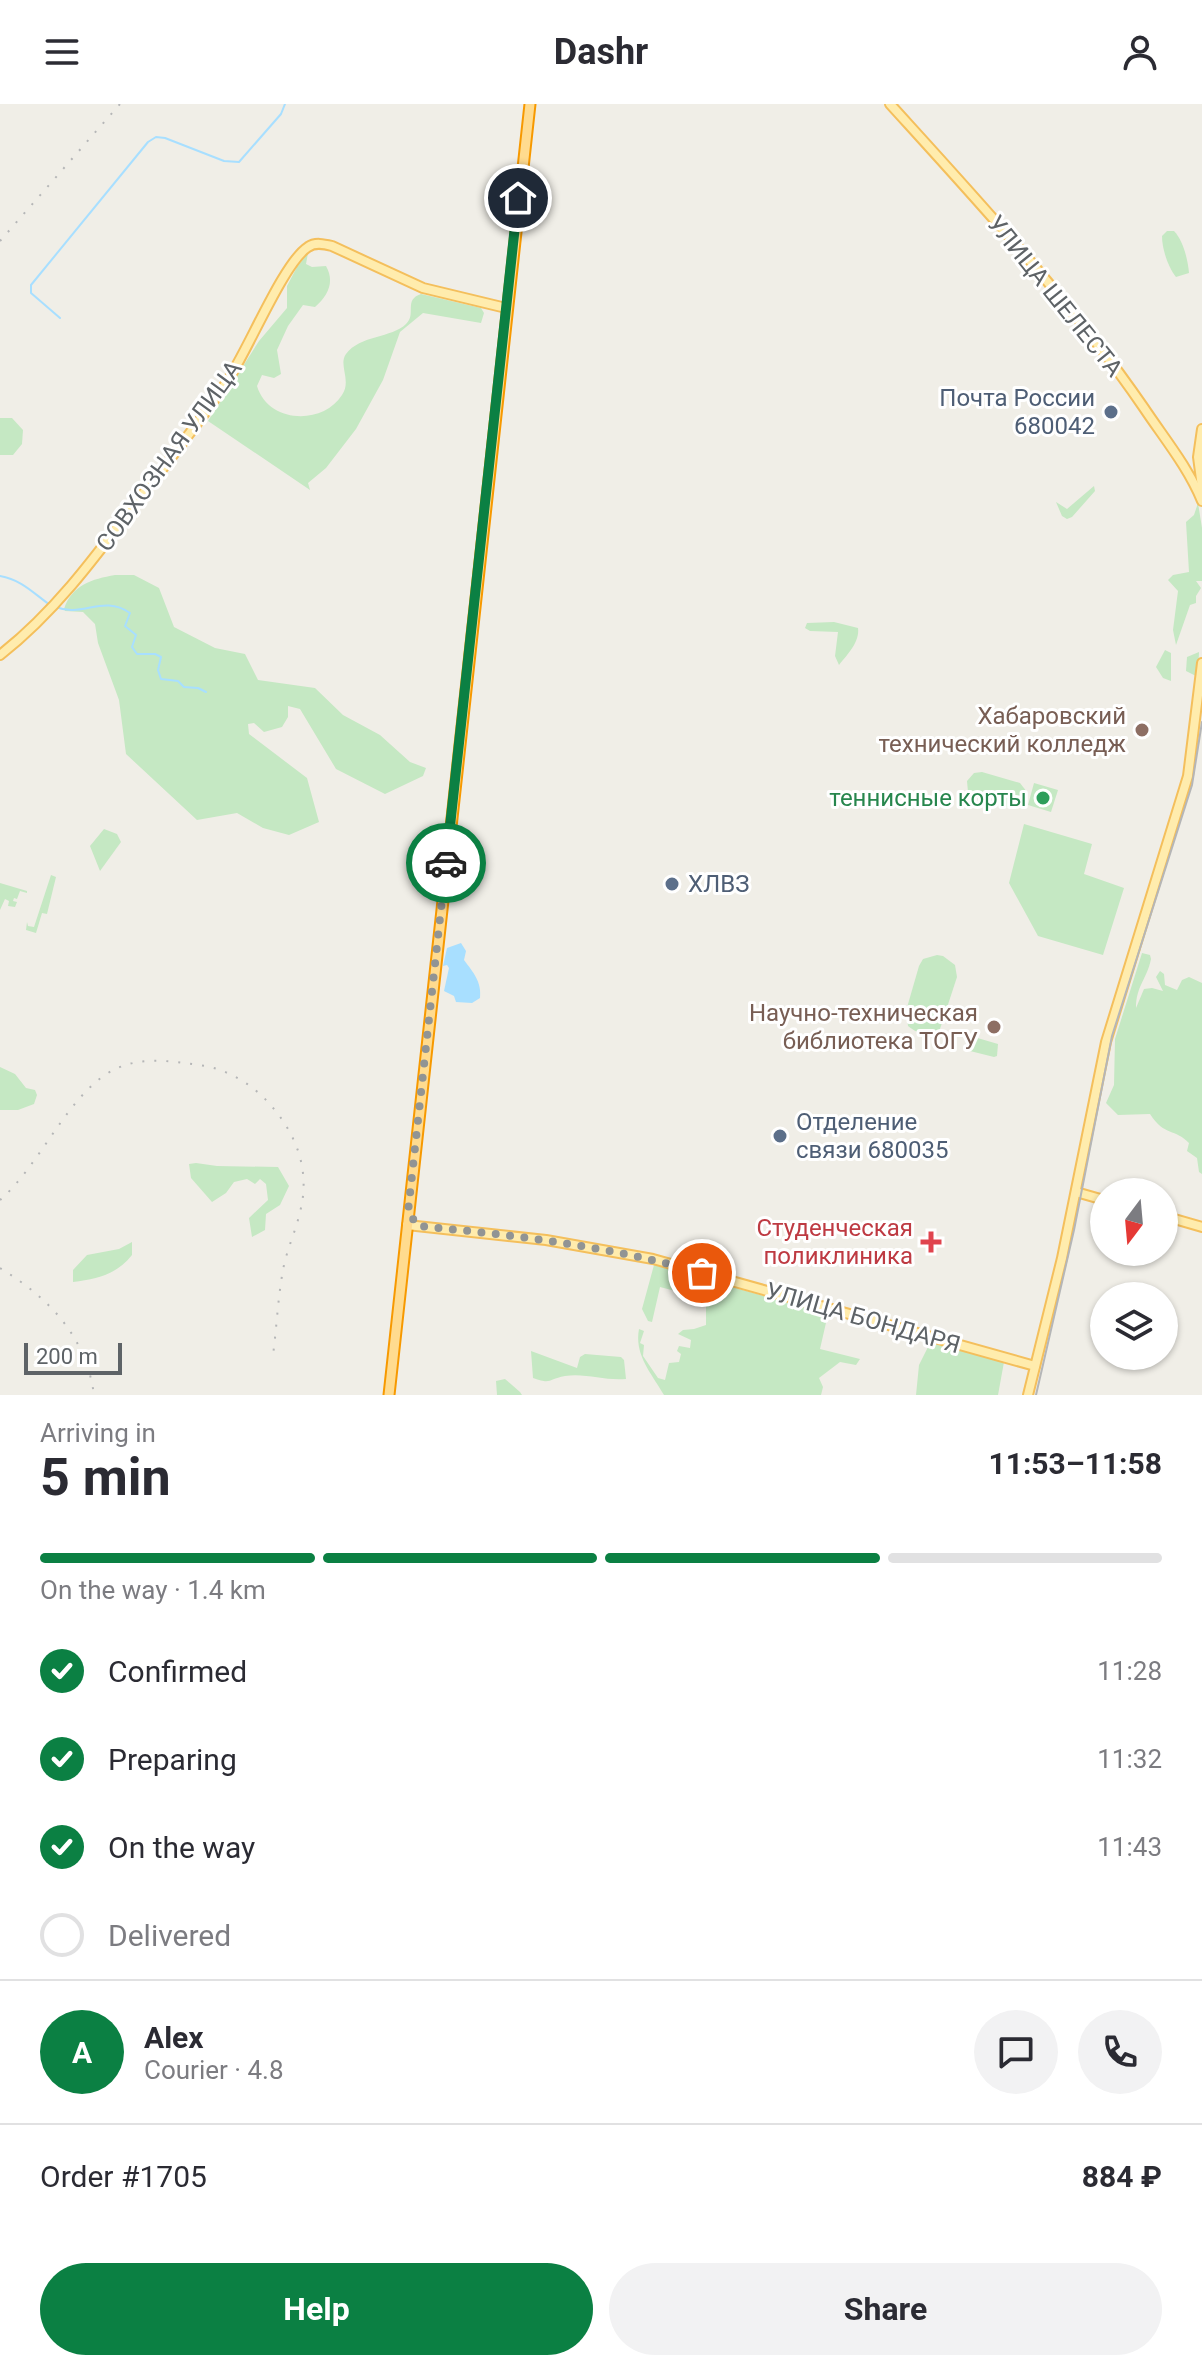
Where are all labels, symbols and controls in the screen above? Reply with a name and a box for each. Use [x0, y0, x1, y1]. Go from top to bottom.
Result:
icon: menu [40, 30, 84, 74]
icon: person [1118, 30, 1162, 74]
text: Dashr [554, 31, 648, 73]
pin [484, 164, 552, 232]
icon: home [496, 176, 540, 220]
street label: УЛИЦА ШЕЛЕСТА [981, 210, 1129, 382]
street label: СОВХОЗНАЯ УЛИЦА [90, 355, 248, 557]
place label: Почта России 680042 [939, 384, 1095, 440]
marker: Почта России 680042 [1102, 403, 1120, 421]
place label: Хабаровский технический колледж [879, 702, 1127, 758]
marker: Хабаровский технический колледж [1133, 721, 1151, 739]
place label: теннисные корты [829, 784, 1027, 812]
marker: теннисные корты [1034, 789, 1052, 807]
courier [406, 823, 486, 903]
icon: car [424, 841, 468, 885]
place label: ХЛВЗ [688, 870, 749, 898]
marker: ХЛВЗ [663, 875, 681, 893]
place label: Научно-техническая библиотека ТОГУ [749, 999, 978, 1055]
marker: Научно-техническая библиотека ТОГУ [985, 1018, 1003, 1036]
place label: Отделение связи 680035 [796, 1108, 948, 1164]
marker: Отделение связи 680035 [771, 1127, 789, 1145]
north arrow [1090, 1178, 1178, 1266]
map controls [1090, 1178, 1178, 1370]
place label: Студенческая поликлиника [756, 1214, 913, 1270]
marker: Студенческая поликлиника [920, 1231, 942, 1253]
pin [668, 1239, 736, 1307]
icon: bag [680, 1251, 724, 1295]
street label: УЛИЦА БОНДАРЯ [762, 1277, 964, 1359]
button: layers [1090, 1282, 1178, 1370]
scale bar [24, 1339, 122, 1375]
text: 200 m [36, 1344, 98, 1369]
text: Arriving in [40, 1418, 156, 1448]
text: 11:53–11:58 [988, 1446, 1162, 1481]
text: 5 min [40, 1447, 171, 1508]
text: On the way · 1.4 km [40, 1575, 266, 1605]
icon: check [40, 1649, 84, 1693]
text: Confirmed [108, 1654, 247, 1689]
text: 11:28 [1097, 1656, 1162, 1686]
icon: check [40, 1737, 84, 1781]
text: Preparing [108, 1742, 237, 1777]
text: 11:32 [1097, 1744, 1162, 1774]
icon: check [40, 1825, 84, 1869]
text: On the way [108, 1830, 255, 1865]
text: 11:43 [1097, 1832, 1162, 1862]
text: Delivered [108, 1918, 231, 1953]
button: chat [974, 2010, 1058, 2094]
button: phone [1078, 2010, 1162, 2094]
text: Alex [144, 2020, 204, 2055]
text: A [72, 2035, 92, 2070]
text: Courier · 4.8 [144, 2055, 284, 2085]
text: Order #1705 [40, 2159, 207, 2194]
text: 884 ₽ [1082, 2159, 1162, 2194]
button: Help [40, 2263, 593, 2355]
button: Share [609, 2263, 1162, 2355]

